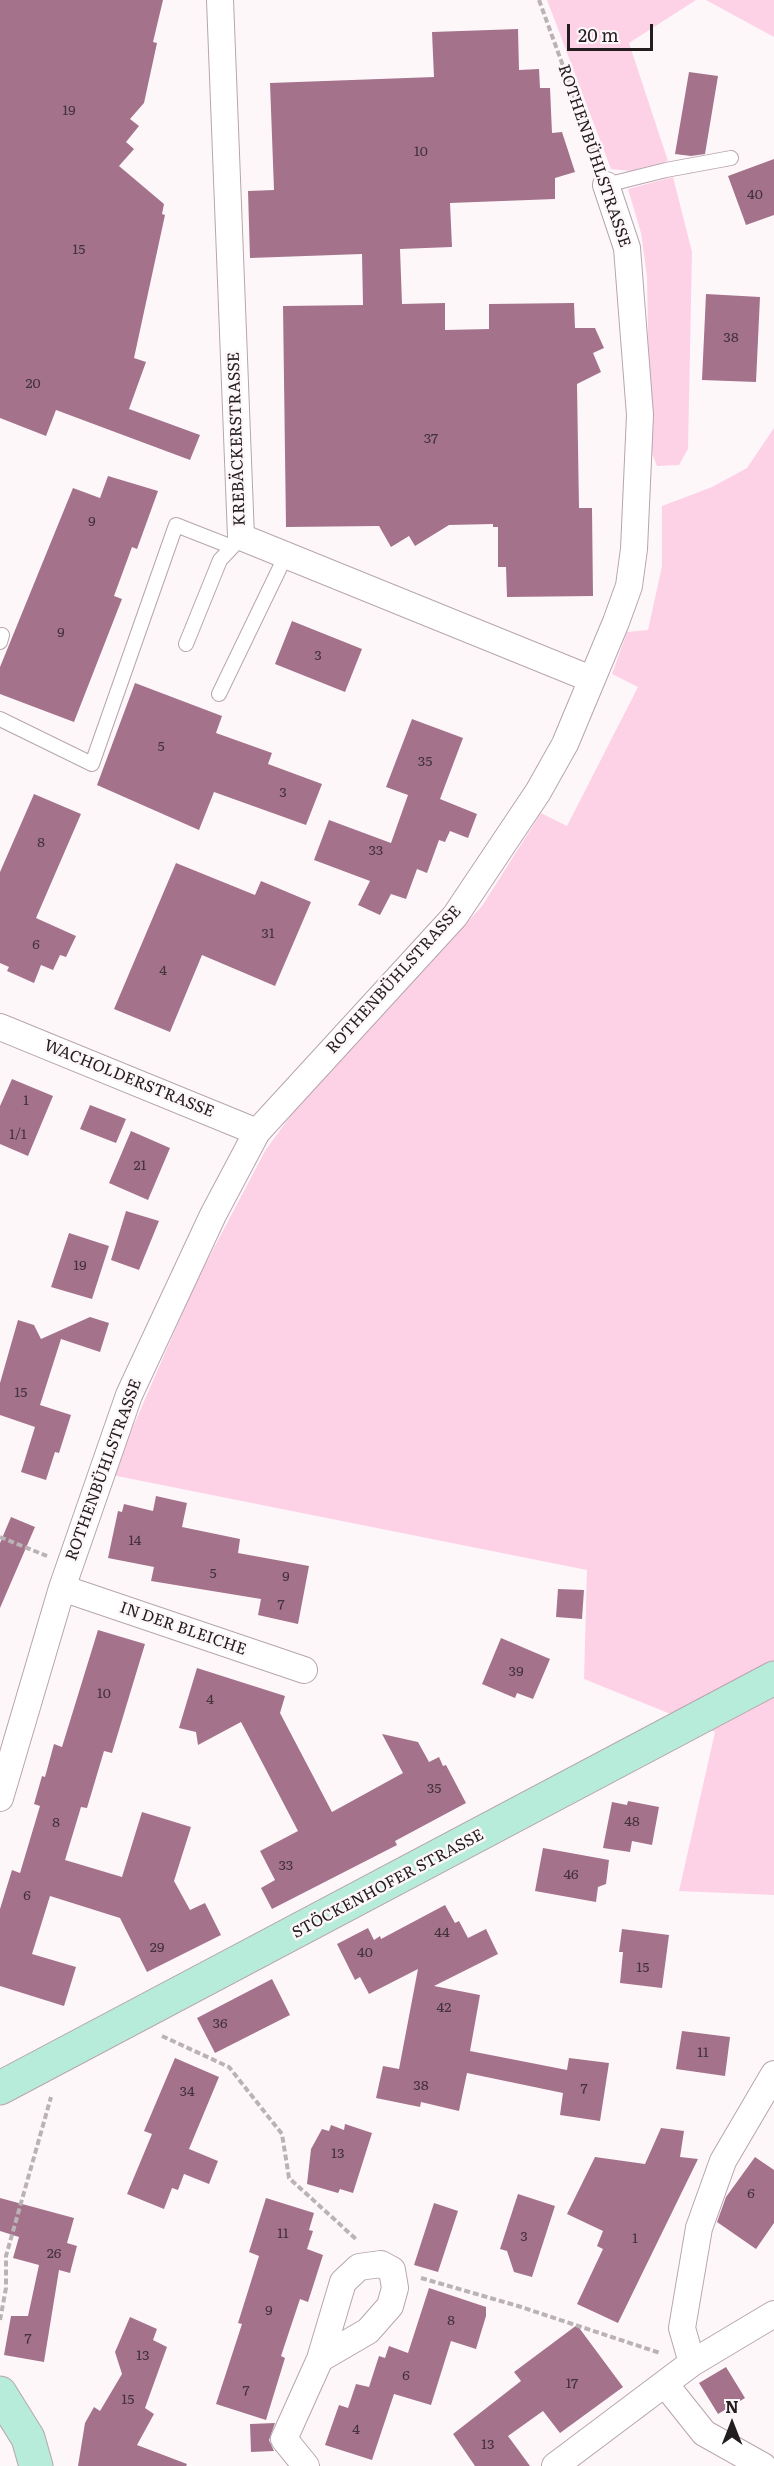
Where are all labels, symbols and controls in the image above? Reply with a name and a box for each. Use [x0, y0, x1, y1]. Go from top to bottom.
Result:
scale bar [570, 12, 656, 50]
text: 20 m [578, 21, 619, 48]
street label: ROTHENBÜHLSTRASSE [554, 62, 634, 250]
house number: 19 [62, 103, 76, 119]
house number: 10 [414, 144, 428, 160]
house number: 40 [747, 187, 763, 203]
house number: 15 [73, 242, 85, 258]
house number: 38 [723, 330, 739, 346]
street label: KREBÄCKERSTRASSE [224, 352, 250, 526]
house number: 20 [25, 376, 41, 392]
house number: 37 [424, 431, 438, 447]
house number: 9 [88, 514, 96, 530]
house number: 9 [57, 625, 65, 641]
house number: 3 [314, 648, 322, 664]
house number: 5 [157, 739, 165, 755]
house number: 35 [418, 754, 432, 770]
house number: 3 [279, 785, 287, 801]
house number: 8 [37, 835, 45, 851]
house number: 33 [369, 843, 383, 859]
street label: ROTHENBÜHLSTRASSE [323, 902, 465, 1058]
house number: 31 [261, 926, 275, 942]
house number: 6 [32, 937, 40, 953]
house number: 4 [159, 963, 167, 979]
street label: WACHOLDERSTRASSE [41, 1036, 217, 1122]
house number: 1 [23, 1093, 29, 1109]
house number: 1/1 [9, 1127, 27, 1143]
house number: 21 [134, 1158, 146, 1174]
house number: 19 [73, 1258, 87, 1274]
street label: ROTHENBÜHLSTRASSE [62, 1376, 146, 1564]
house number: 15 [15, 1385, 27, 1401]
house number: 14 [129, 1533, 141, 1549]
house number: 5 [209, 1566, 217, 1582]
house number: 9 [282, 1569, 290, 1585]
house number: 7 [277, 1597, 285, 1613]
street label: IN DER BLEICHE [117, 1598, 249, 1660]
house number: 39 [509, 1664, 523, 1680]
house number: 10 [97, 1686, 111, 1702]
house number: 4 [206, 1692, 214, 1708]
house number: 35 [427, 1781, 441, 1797]
house number: 48 [624, 1814, 640, 1830]
house number: 8 [52, 1815, 60, 1831]
street label: STÖCKENHOFER STRASSE [289, 1825, 487, 1943]
house number: 33 [279, 1858, 293, 1874]
house number: 46 [563, 1867, 579, 1883]
house number: 6 [23, 1888, 31, 1904]
house number: 44 [434, 1925, 450, 1941]
house number: 29 [150, 1940, 164, 1956]
house number: 40 [357, 1945, 373, 1961]
house number: 15 [637, 1960, 649, 1976]
house number: 42 [437, 2000, 451, 2016]
house number: 36 [212, 2016, 228, 2032]
house number: 11 [697, 2045, 709, 2061]
house number: 38 [413, 2078, 429, 2094]
house number: 7 [580, 2081, 588, 2097]
house number: 34 [179, 2084, 195, 2100]
house number: 13 [331, 2146, 345, 2162]
house number: 6 [747, 2186, 755, 2202]
house number: 11 [277, 2226, 289, 2242]
house number: 3 [520, 2229, 528, 2245]
house number: 1 [632, 2231, 638, 2247]
house number: 26 [47, 2246, 61, 2262]
house number: 9 [265, 2303, 273, 2319]
house number: 8 [447, 2313, 455, 2329]
house number: 7 [24, 2331, 32, 2347]
house number: 13 [136, 2348, 150, 2364]
house number: 6 [402, 2368, 410, 2384]
house number: 17 [566, 2376, 578, 2392]
house number: 7 [242, 2383, 250, 2399]
house number: 15 [122, 2392, 134, 2408]
north arrow [702, 2394, 762, 2454]
text: N [725, 2394, 739, 2418]
house number: 4 [352, 2422, 360, 2438]
house number: 13 [481, 2437, 495, 2453]

